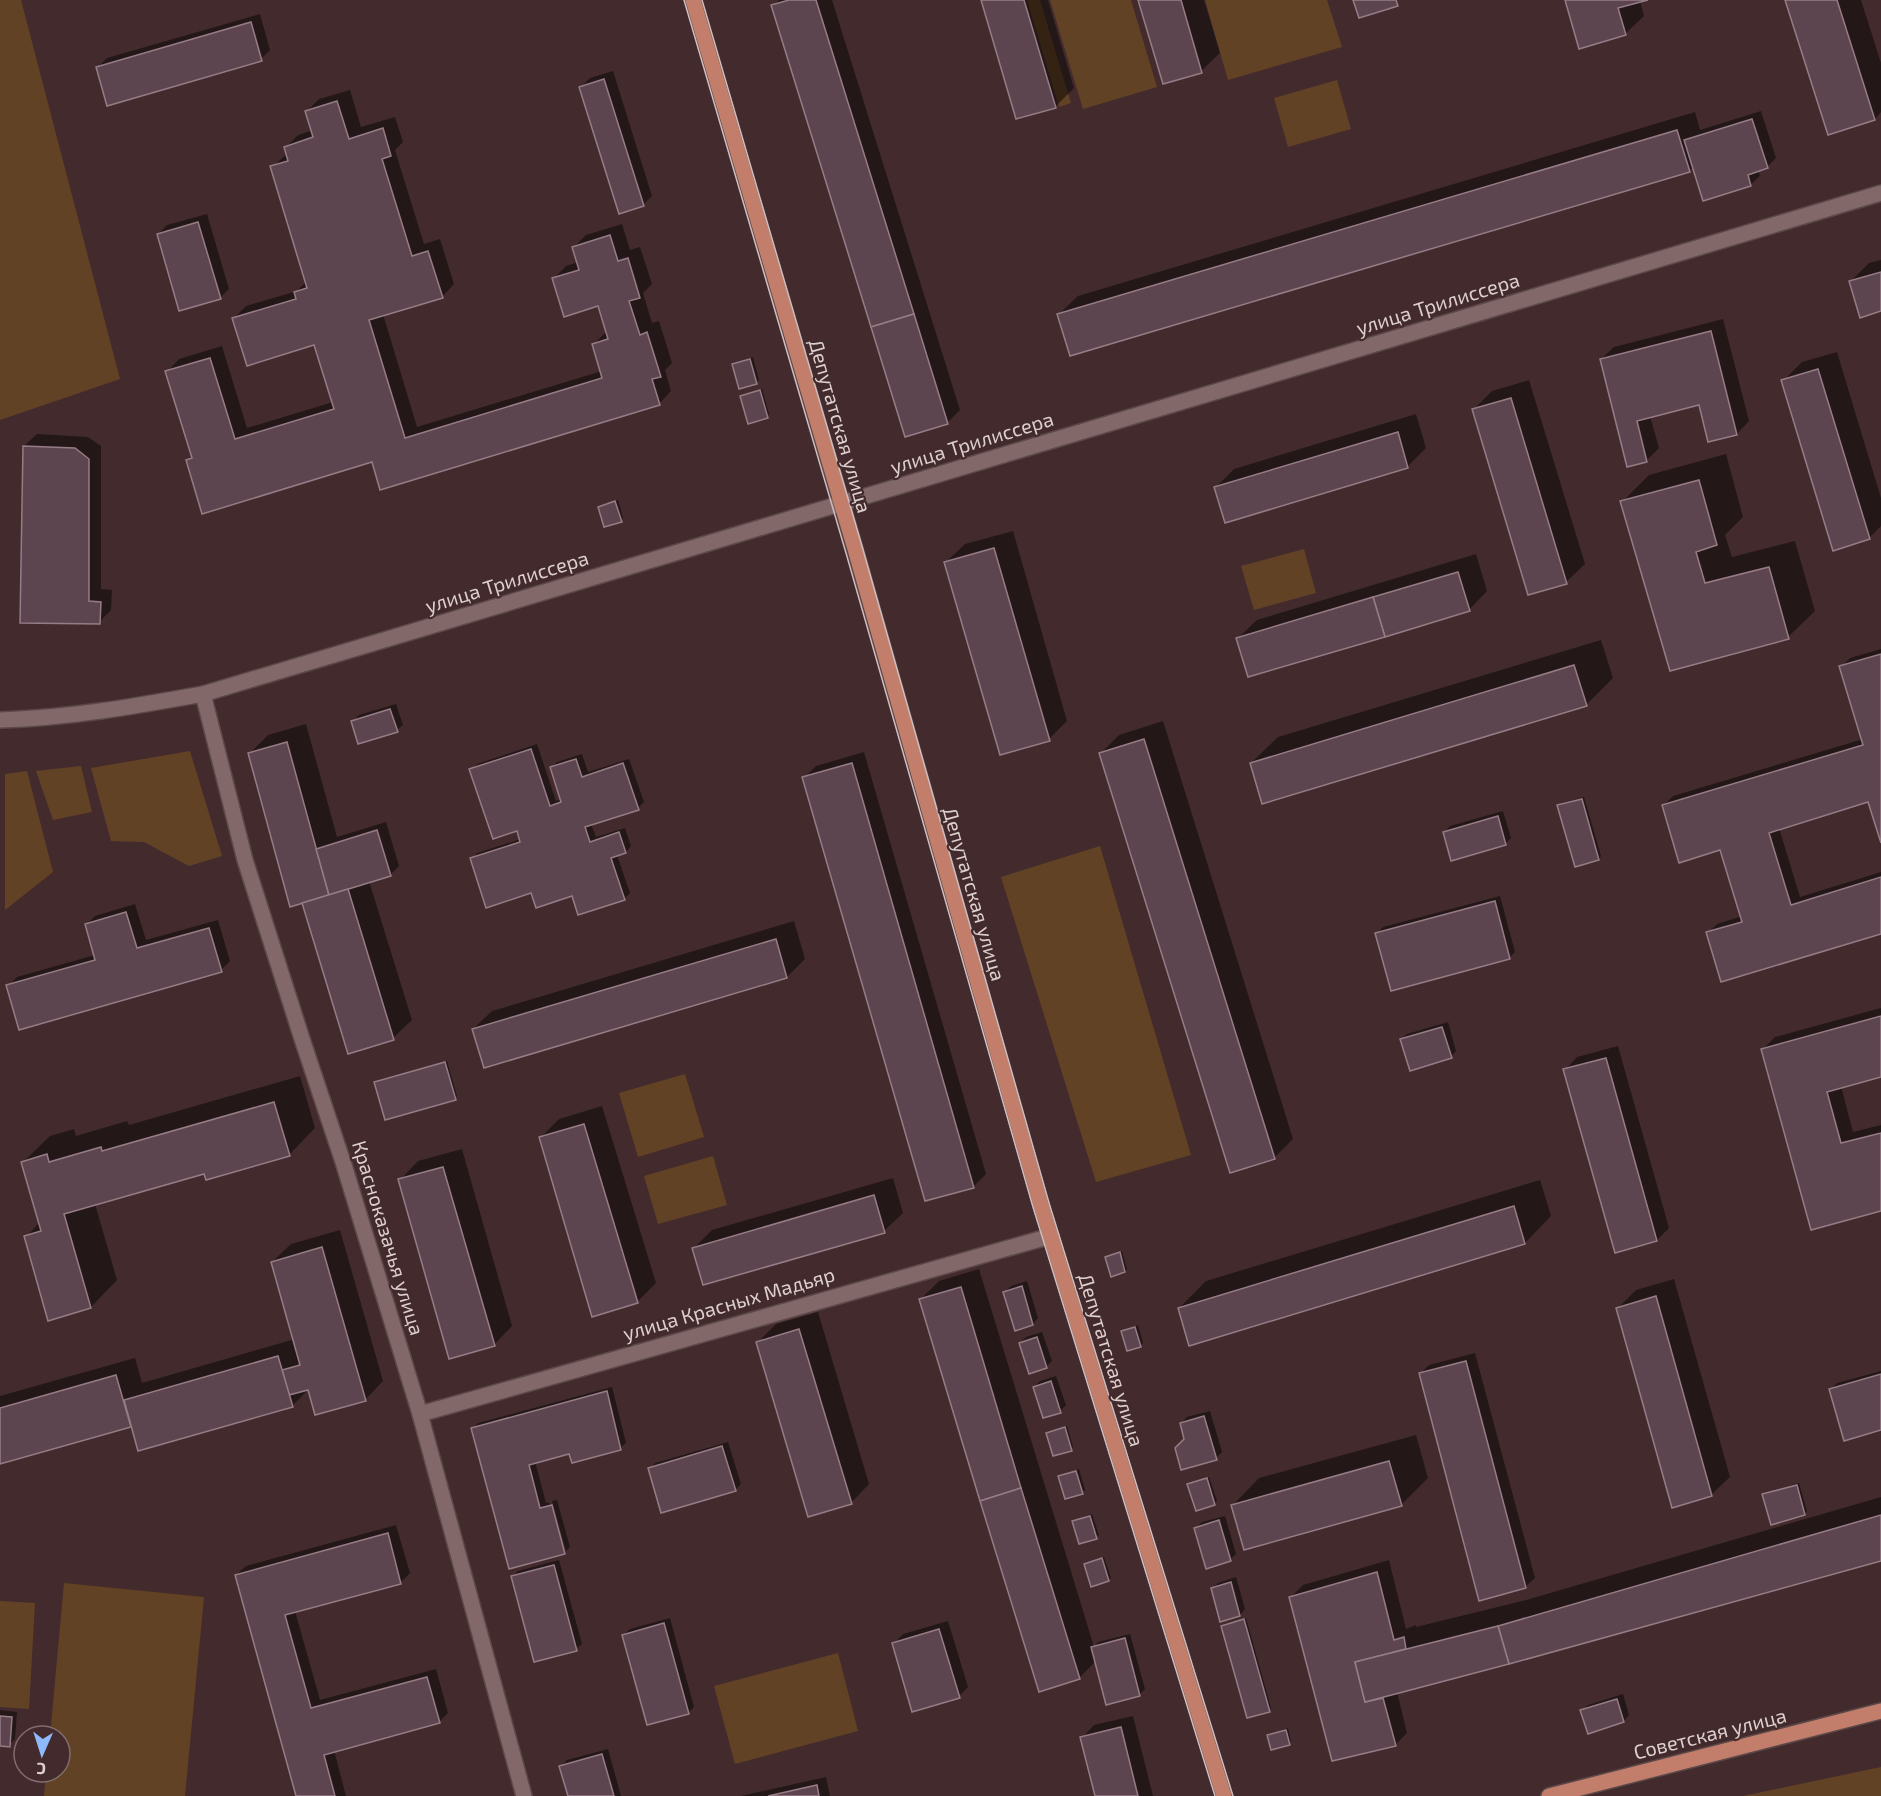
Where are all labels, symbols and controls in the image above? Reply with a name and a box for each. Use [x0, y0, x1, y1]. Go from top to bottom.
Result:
street label: улица Трилиссера [1353, 267, 1523, 340]
street label: Депутатская улица [804, 336, 877, 516]
street label: улица Трилиссера [887, 406, 1057, 479]
street label: улица Трилиссера [422, 545, 592, 618]
street label: Депутатская улица [938, 804, 1011, 984]
street label: Красноказачья улица [347, 1137, 430, 1338]
street label: улица Красных Мадьяр [620, 1261, 838, 1346]
street label: Депутатская улица [1073, 1270, 1150, 1450]
street label: Советская улица [1631, 1702, 1789, 1765]
north arrow [12, 1724, 72, 1784]
text: С [36, 1760, 46, 1779]

